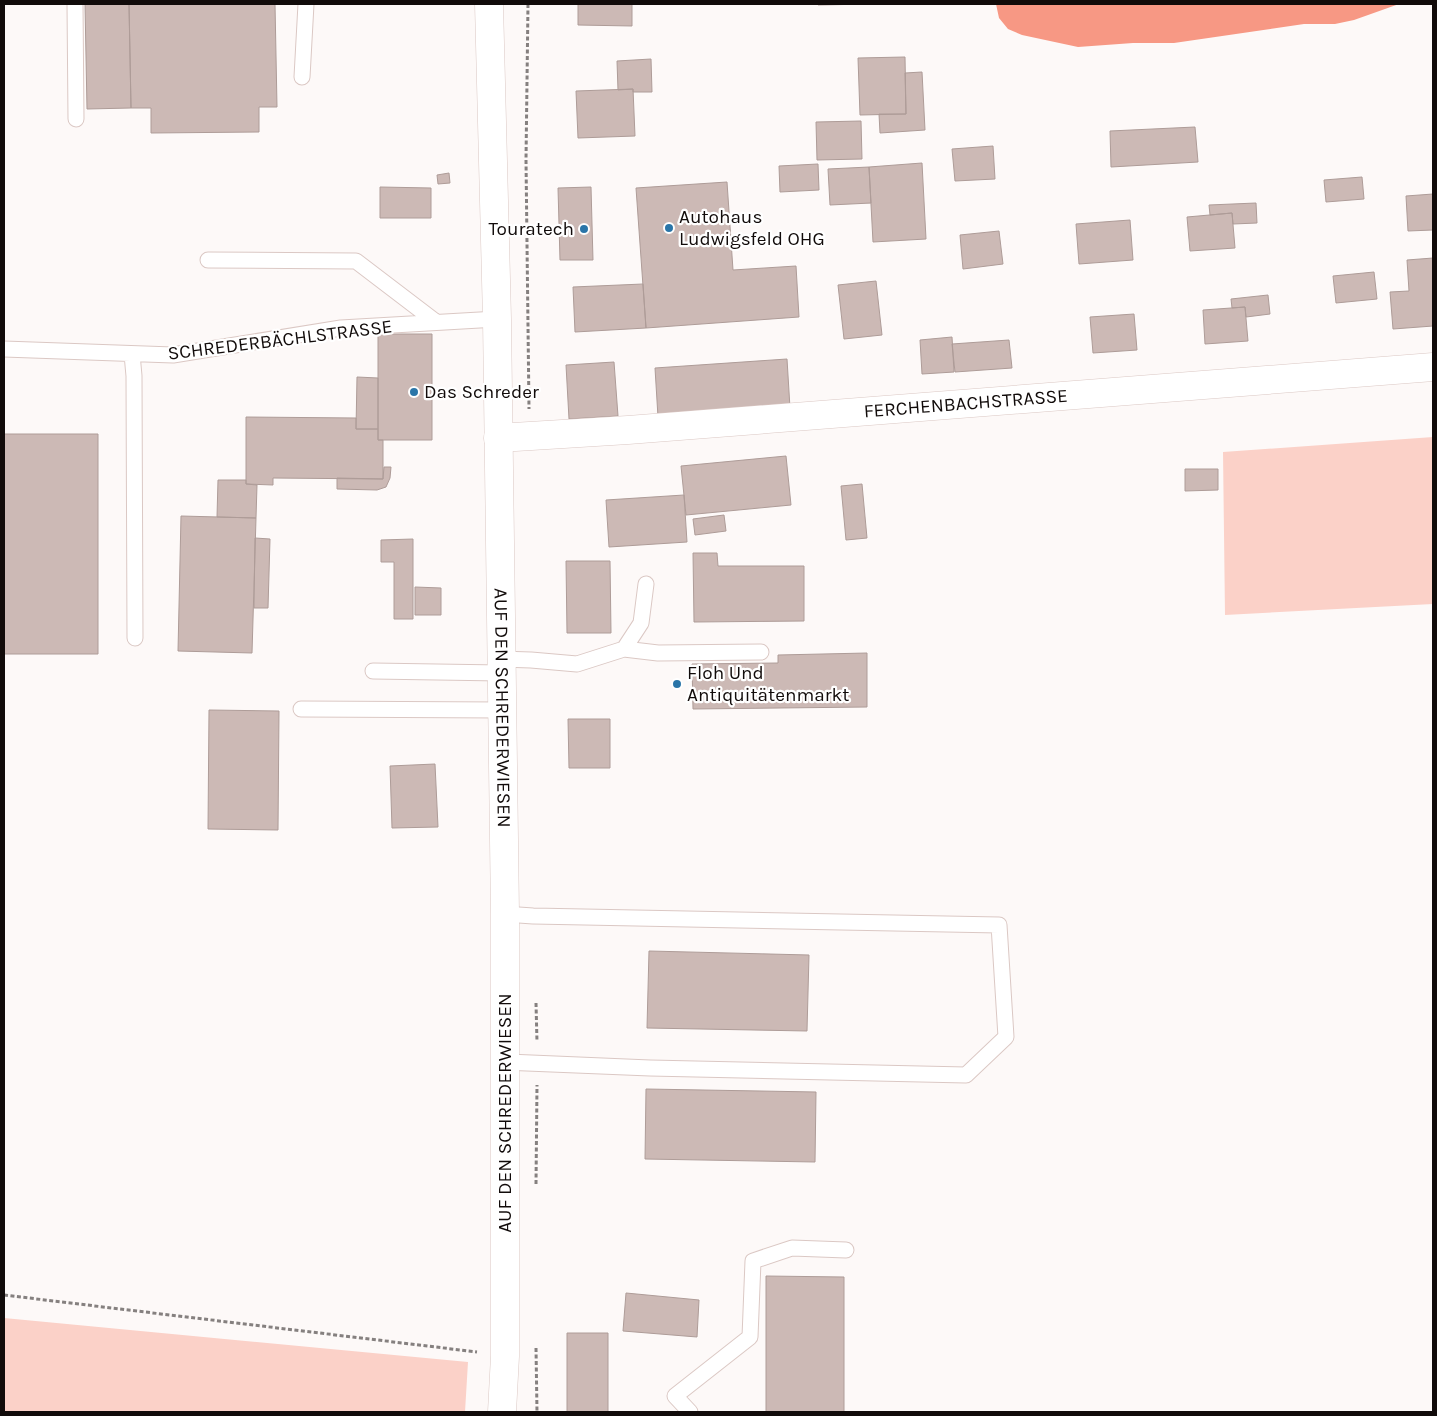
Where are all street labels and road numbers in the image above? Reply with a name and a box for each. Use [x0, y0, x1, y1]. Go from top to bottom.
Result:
street label: SCHREDERBÄCHLSTRASSE [166, 315, 394, 365]
street label: FERCHENBACHSTRASSE [863, 385, 1069, 423]
street label: AUF DEN SCHREDERWIESEN [490, 588, 515, 828]
street label: AUF DEN SCHREDERWIESEN [494, 993, 516, 1233]

